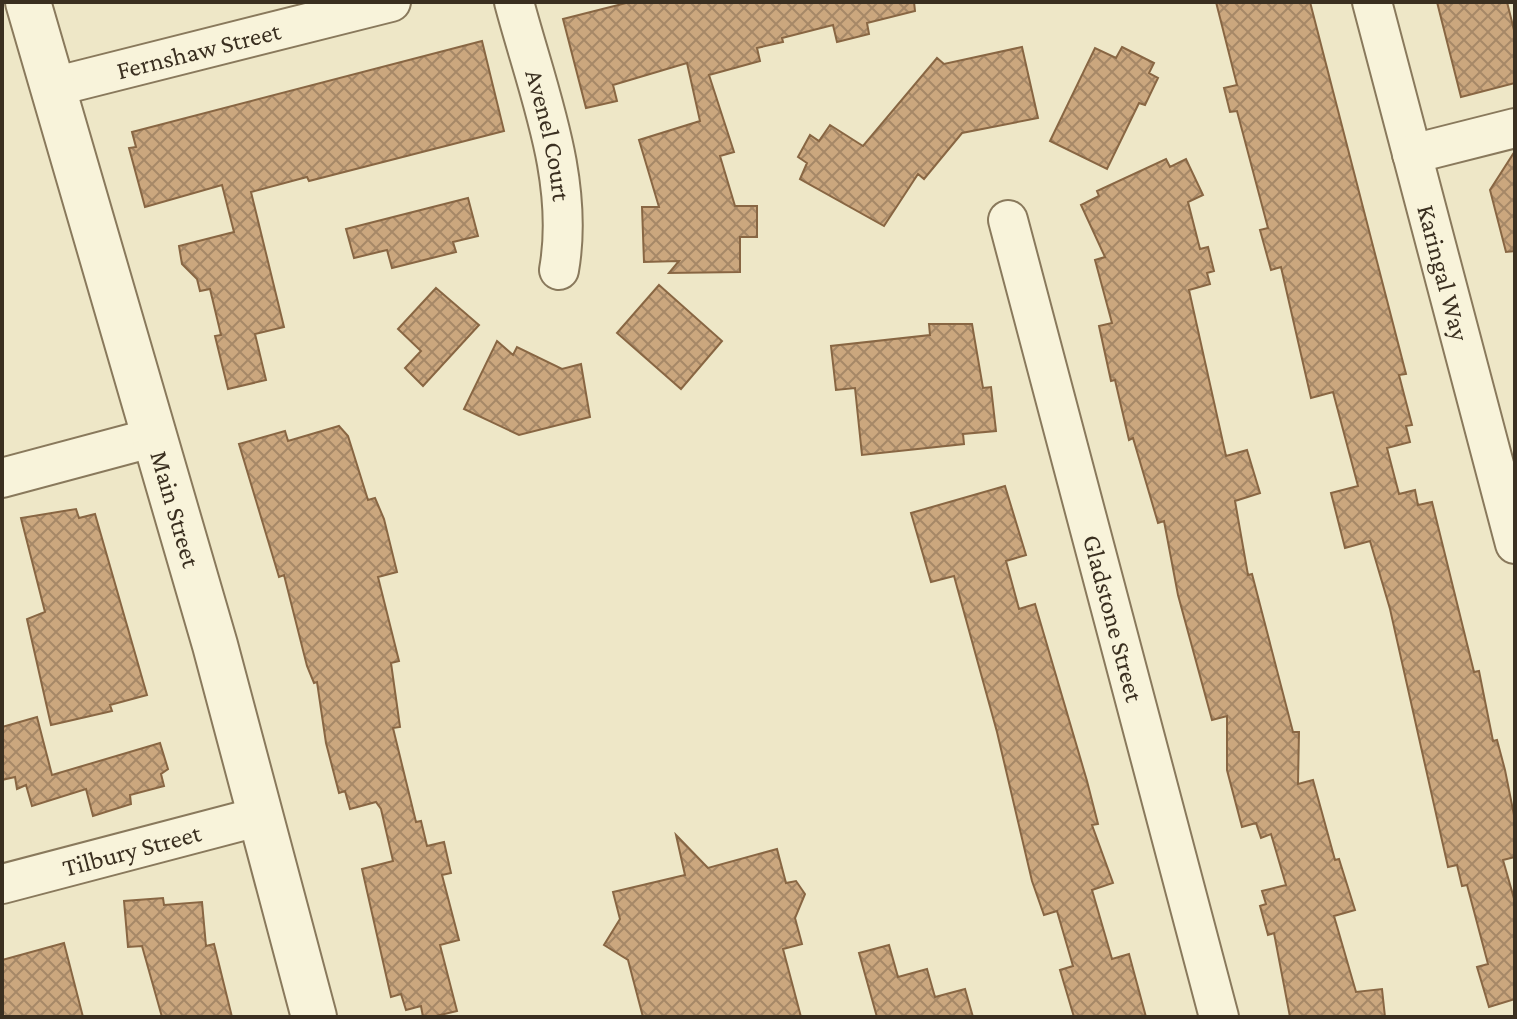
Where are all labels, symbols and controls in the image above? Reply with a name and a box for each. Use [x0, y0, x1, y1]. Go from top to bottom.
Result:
street label: Fernshaw Street [113, 16, 284, 85]
street label: Avenel Court [520, 66, 576, 203]
street label: Karingal Way [1412, 202, 1476, 345]
street label: Main Street [145, 447, 206, 571]
street label: Gladstone Street [1077, 532, 1150, 705]
street label: Tilbury Street [59, 818, 204, 882]

